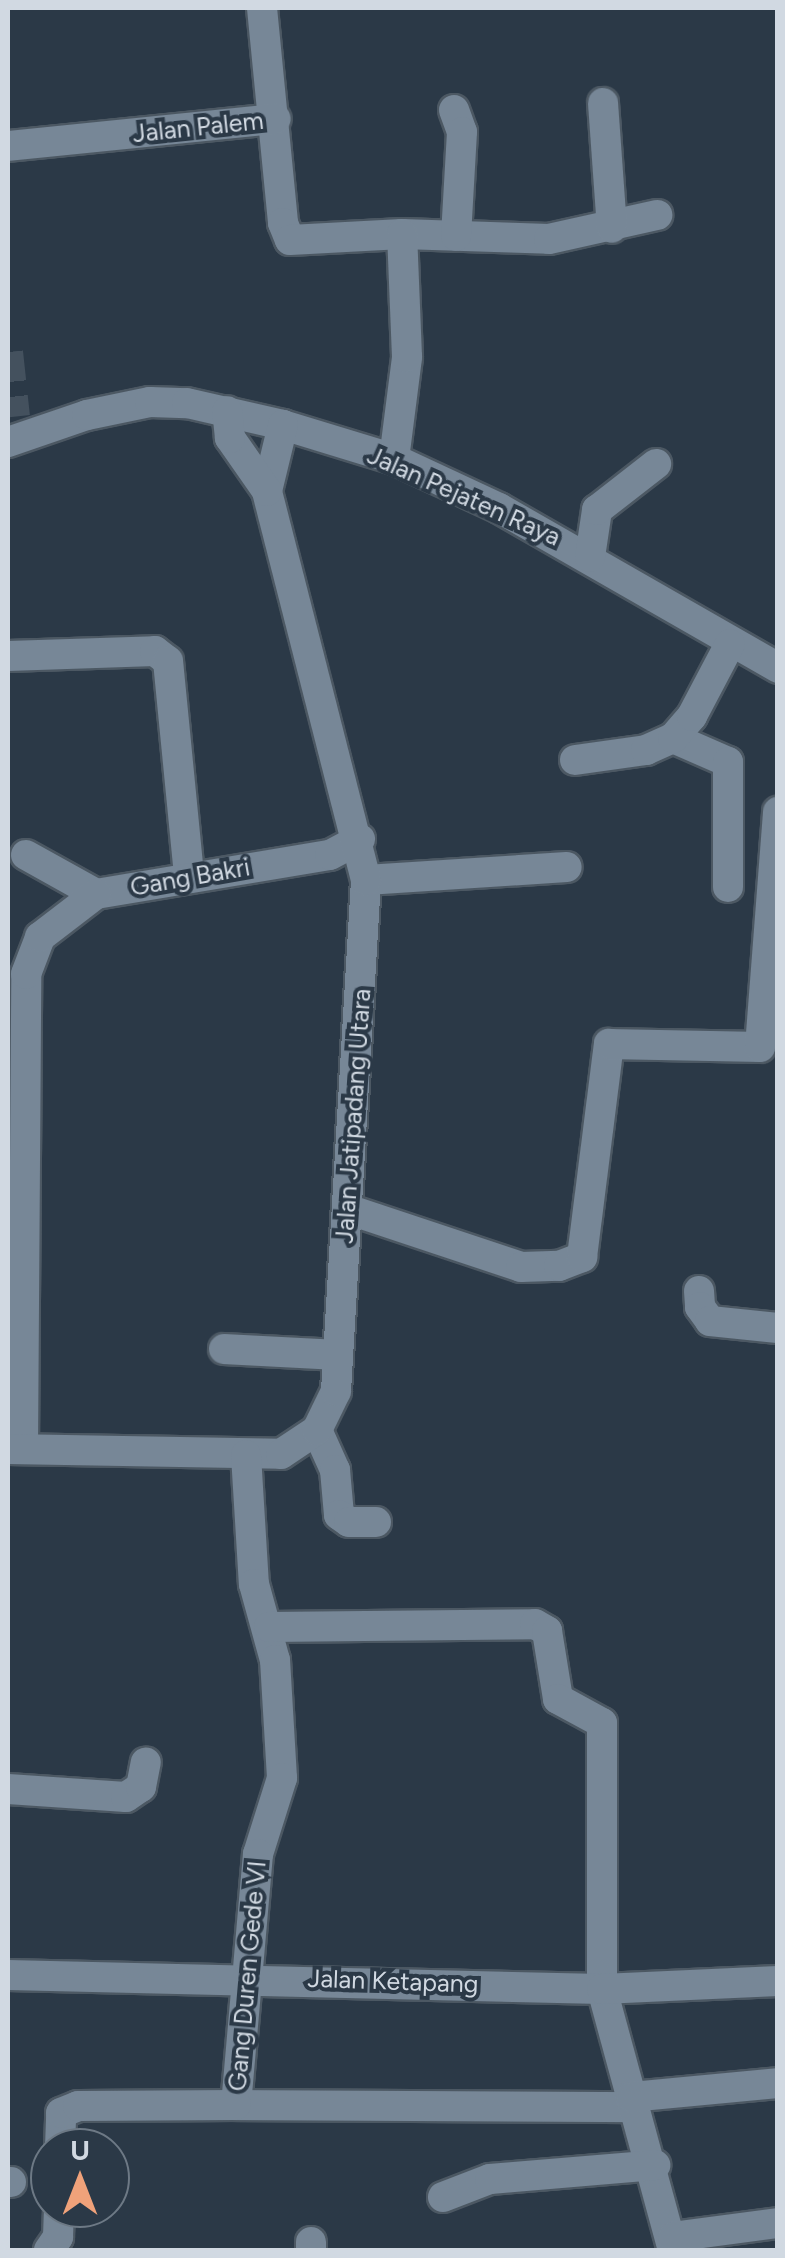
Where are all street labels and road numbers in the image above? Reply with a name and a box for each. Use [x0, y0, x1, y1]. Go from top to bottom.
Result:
street label: Jalan Palem [131, 105, 265, 149]
street label: Jalan Pejaten Raya [363, 440, 565, 552]
street label: Gang Bakri [128, 852, 252, 902]
street label: Jalan Jatipadang Utara [329, 987, 377, 1245]
street label: Gang Duren Gede VI [222, 1860, 272, 2092]
street label: Jalan Ketapang [307, 1963, 479, 1999]

